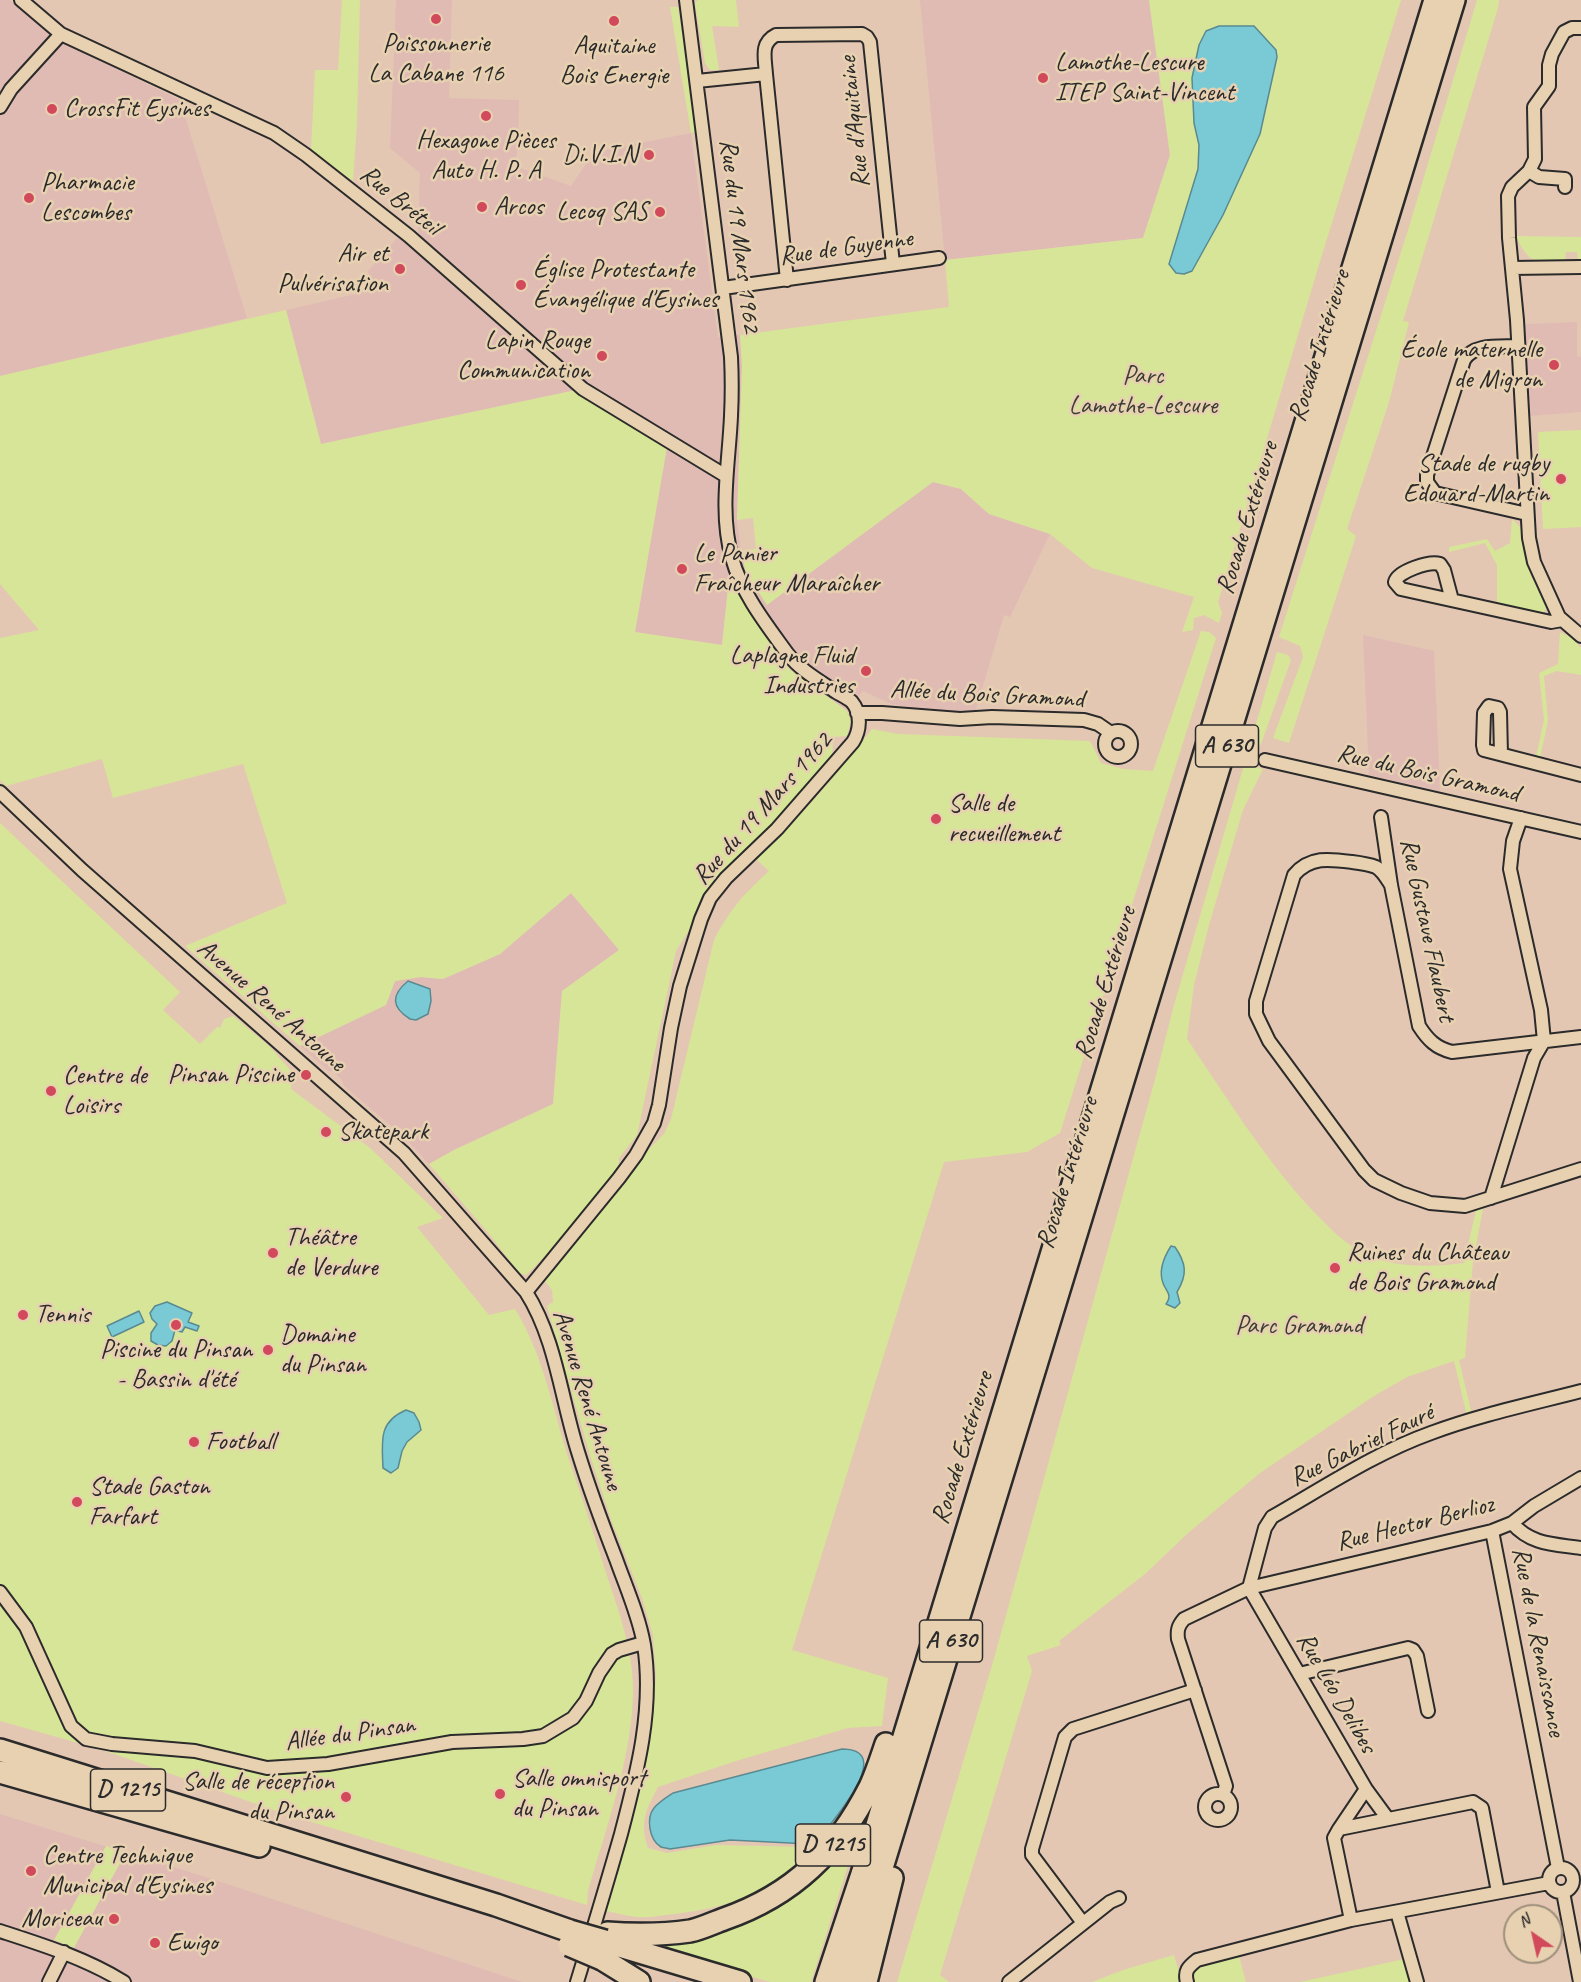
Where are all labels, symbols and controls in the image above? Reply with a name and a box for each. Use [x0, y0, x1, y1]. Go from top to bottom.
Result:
marker: Poissonnerie La Cabane 116 [429, 12, 443, 26]
marker: Aquitaine Bois Energie [607, 14, 621, 28]
place label: Poissonnerie La Cabane 116 [368, 28, 504, 89]
place label: Aquitaine Bois Energie [560, 30, 668, 92]
place label: Lamothe-Lescure ITEP Saint-Vincent [1055, 47, 1234, 108]
street label: Rue d'Aquitaine [833, 55, 877, 189]
marker: Lamothe-Lescure ITEP Saint-Vincent [1036, 71, 1050, 85]
place label: CrossFit Eysines [64, 93, 210, 125]
marker: CrossFit Eysines [45, 102, 59, 116]
marker: Hexagone Pièces Auto H. P. A [479, 109, 493, 123]
place label: Hexagone Pièces Auto H. P. A [416, 125, 556, 186]
street label: Rue du 19 Mars 1962 [712, 138, 766, 334]
place label: Di.V.I.N [563, 139, 637, 171]
marker: Di.V.I.N [642, 148, 656, 162]
street label: Rue Bréteil [353, 159, 447, 243]
place label: Pharmacie Lescombes [41, 167, 134, 228]
marker: Pharmacie Lescombes [22, 191, 36, 205]
place label: Arcos [494, 191, 543, 223]
place label: Lecoq SAS [556, 196, 648, 228]
marker: Arcos [475, 200, 489, 214]
marker: Lecoq SAS [653, 205, 667, 219]
street label: Rue de Guyenne [778, 223, 914, 273]
place label: Air et Pulvérisation [277, 238, 388, 300]
place label: Église Protestante Évangélique d'Eysines [533, 254, 718, 316]
marker: Air et Pulvérisation [393, 262, 407, 276]
street label: Rocade Intérieure [1282, 267, 1358, 425]
marker: Église Protestante Évangélique d'Eysines [514, 278, 528, 292]
place label: Lapin Rouge Communication [457, 325, 590, 386]
place label: École maternelle de Migron [1400, 334, 1542, 396]
marker: Lapin Rouge Communication [595, 349, 609, 363]
marker: École maternelle de Migron [1547, 358, 1561, 372]
park label: Parc Lamothe-Lescure [1069, 360, 1217, 422]
street label: Rocade Extérieure [1210, 438, 1286, 598]
place label: Stade de rugby Edouard-Martin [1403, 448, 1549, 509]
marker: Stade de rugby Edouard-Martin [1554, 472, 1568, 486]
place label: Le Panier Fraîcheur Maraîcher [694, 538, 879, 600]
marker: Le Panier Fraîcheur Maraîcher [675, 562, 689, 576]
place label: Laplagne Fluid Industries [730, 640, 854, 702]
marker: Laplagne Fluid Industries [859, 664, 873, 678]
street label: Allée du Bois Gramond [889, 674, 1085, 716]
road number: A 630 [1196, 725, 1258, 767]
street label: Rue du 19 Mars 1962 [686, 726, 840, 892]
street label: Rue du Bois Gramond [1334, 738, 1522, 810]
place label: Salle de recueillement [948, 788, 1060, 850]
marker: Salle de recueillement [929, 812, 943, 826]
street label: Rue Gustave Flaubert [1392, 836, 1462, 1024]
street label: Rocade Extérieure [1068, 903, 1144, 1063]
street label: Avenue René Antoune [190, 933, 352, 1079]
place label: Pinsan Piscine [168, 1059, 294, 1091]
place label: Centre de Loisirs [63, 1060, 147, 1122]
marker: Pinsan Piscine [299, 1068, 313, 1082]
marker: Centre de Loisirs [44, 1084, 58, 1098]
street label: Rocade Intérieure [1030, 1094, 1106, 1252]
place label: Skatepark [338, 1116, 428, 1148]
marker: Skatepark [319, 1125, 333, 1139]
place label: Théâtre de Verdure [285, 1222, 377, 1284]
place label: Ruines du Château de Bois Gramond [1347, 1237, 1509, 1298]
marker: Théâtre de Verdure [266, 1246, 280, 1260]
marker: Ruines du Château de Bois Gramond [1328, 1261, 1342, 1275]
place label: Tennis [35, 1299, 90, 1331]
street label: Avenue René Antoune [545, 1306, 629, 1494]
marker: Tennis [16, 1308, 30, 1322]
park label: Parc Gramond [1235, 1310, 1363, 1342]
marker: Piscine du Pinsan - Bassin d'été [169, 1318, 183, 1332]
place label: Domaine du Pinsan [280, 1319, 366, 1380]
place label: Piscine du Pinsan - Bassin d'été [100, 1334, 252, 1396]
marker: Domaine du Pinsan [261, 1343, 275, 1357]
street label: Rocade Extérieure [925, 1368, 1001, 1528]
street label: Rue Gabriel Fauré [1285, 1398, 1439, 1494]
place label: Football [206, 1426, 275, 1458]
marker: Football [187, 1435, 201, 1449]
place label: Stade Gaston Farfart [89, 1471, 209, 1532]
street label: Rue Hector Berlioz [1333, 1489, 1497, 1559]
marker: Stade Gaston Farfart [70, 1495, 84, 1509]
street label: Rue de la Renaissance [1504, 1545, 1572, 1739]
road number: A 630 [920, 1620, 982, 1662]
street label: Rue Léo Delibes [1289, 1627, 1383, 1759]
street label: Allée du Pinsan [283, 1709, 417, 1759]
place label: Salle omnisport du Pinsan [512, 1763, 645, 1824]
place label: Salle de réception du Pinsan [182, 1766, 334, 1828]
road number: D 1215 [90, 1769, 166, 1811]
marker: Salle omnisport du Pinsan [493, 1787, 507, 1801]
marker: Salle de réception du Pinsan [339, 1790, 353, 1804]
road number: D 1215 [796, 1824, 870, 1866]
place label: Centre Technique Municipal d'Eysines [43, 1840, 212, 1901]
marker: Centre Technique Municipal d'Eysines [24, 1864, 38, 1878]
place label: Moriceau [21, 1903, 102, 1935]
north arrow [1503, 1904, 1563, 1964]
text: N [1514, 1910, 1534, 1932]
marker: Moriceau [107, 1912, 121, 1926]
place label: Ewigo [167, 1927, 217, 1959]
marker: Ewigo [148, 1936, 162, 1950]

